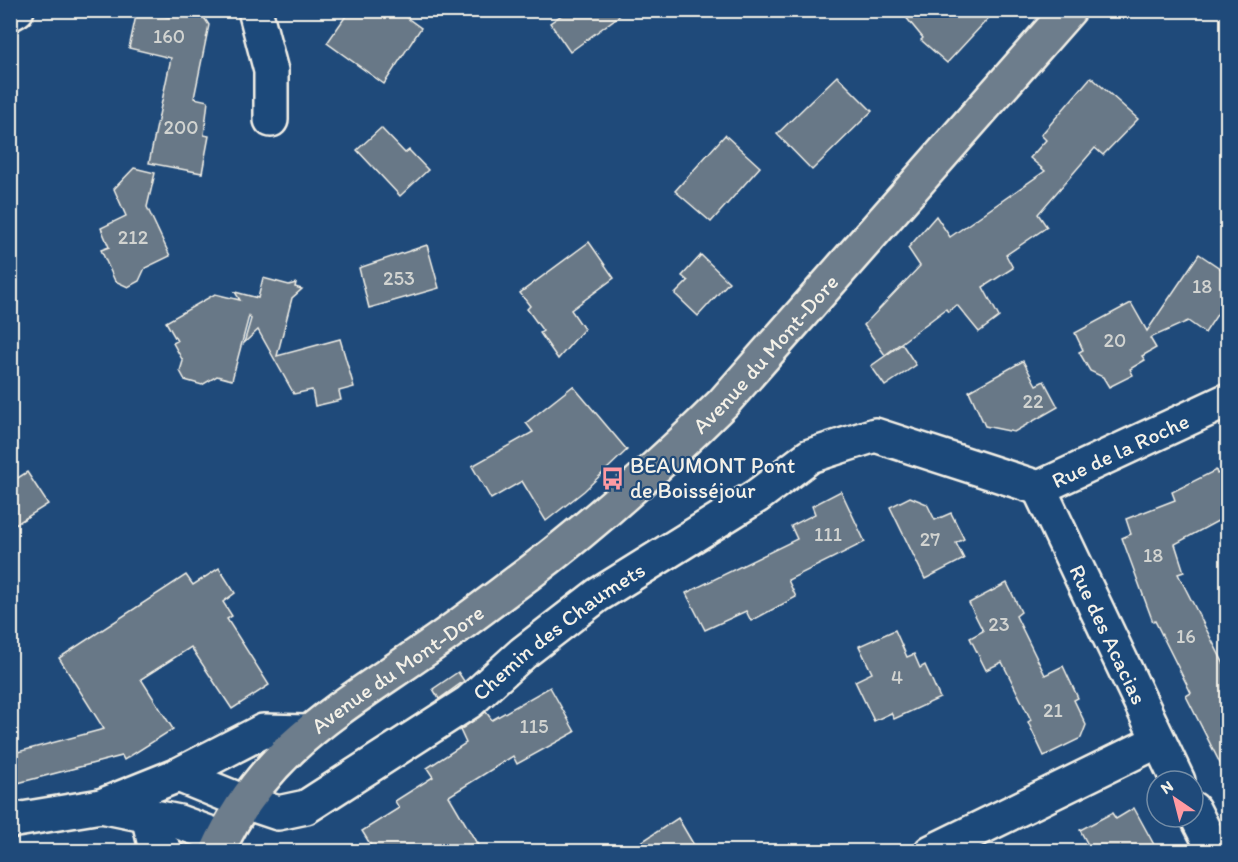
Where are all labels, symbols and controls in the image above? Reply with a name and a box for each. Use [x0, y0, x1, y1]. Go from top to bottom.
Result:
house number: 160 [153, 24, 185, 48]
house number: 200 [163, 115, 199, 139]
house number: 212 [118, 225, 149, 249]
house number: 253 [383, 266, 415, 290]
street label: Avenue du Mont-Dore [687, 269, 844, 439]
house number: 18 [1192, 274, 1212, 298]
house number: 20 [1104, 328, 1126, 352]
house number: 22 [1022, 389, 1044, 413]
street label: Rue de la Roche [1047, 407, 1193, 494]
place label: BEAUMONT Pont de Boisséjour [630, 452, 795, 504]
bus stop icon: BEAUMONT Pont de Boisséjour [599, 465, 625, 491]
house number: 111 [814, 522, 842, 546]
house number: 27 [920, 527, 940, 551]
house number: 18 [1143, 543, 1163, 567]
street label: Chemin des Chaumets [467, 556, 650, 706]
street label: Rue des Acacias [1063, 560, 1153, 709]
street label: Avenue du Mont-Dore [306, 599, 489, 739]
house number: 23 [988, 612, 1010, 636]
house number: 16 [1176, 624, 1196, 648]
house number: 4 [891, 665, 903, 689]
house number: 21 [1043, 698, 1063, 722]
house number: 115 [519, 714, 549, 738]
north arrow [1145, 769, 1205, 829]
text: N [1157, 776, 1177, 798]

